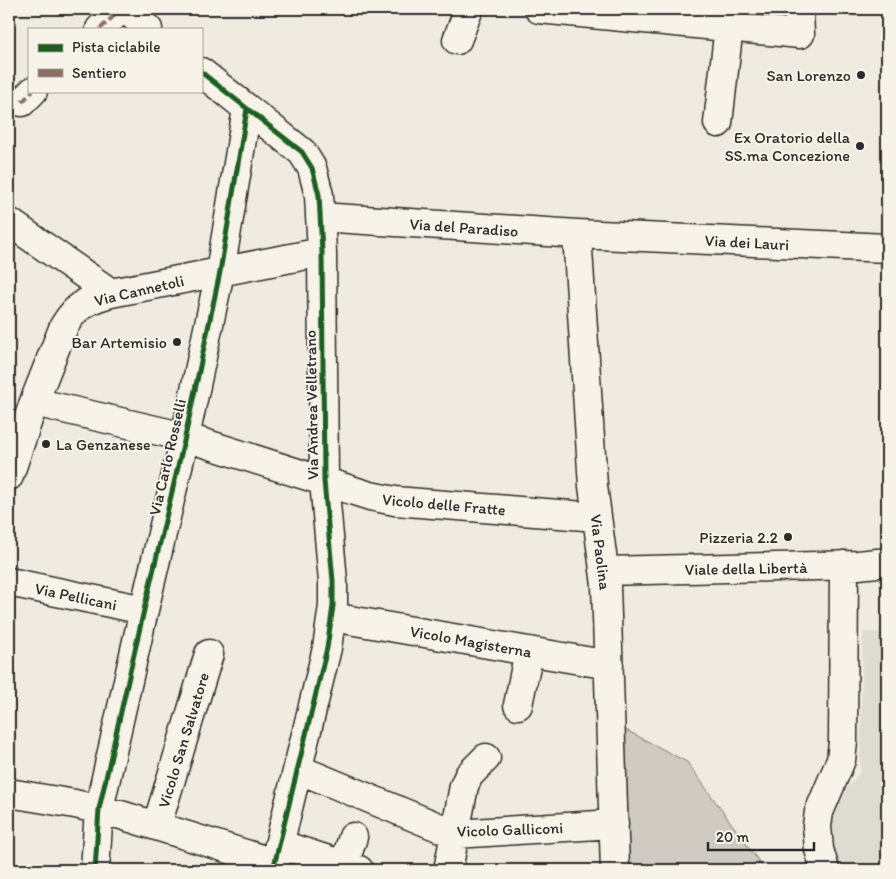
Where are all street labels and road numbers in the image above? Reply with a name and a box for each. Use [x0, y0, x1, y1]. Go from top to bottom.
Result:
street label: Via del Paradiso [409, 214, 519, 241]
street label: Via dei Lauri [704, 231, 790, 254]
street label: Via Cannetoli [92, 271, 186, 310]
street label: Via Andrea Velletrano [301, 330, 322, 480]
street label: Via Carlo Rosselli [145, 397, 190, 517]
street label: Vicolo delle Fratte [381, 490, 506, 519]
street label: Via Paolina [586, 513, 615, 592]
street label: Viale della Libertà [684, 558, 808, 579]
street label: Via Pellicani [33, 579, 119, 614]
street label: Vicolo Magisterna [409, 621, 534, 662]
street label: Vicolo San Salvatore [154, 670, 213, 810]
street label: Vicolo Galliconi [456, 818, 564, 841]

